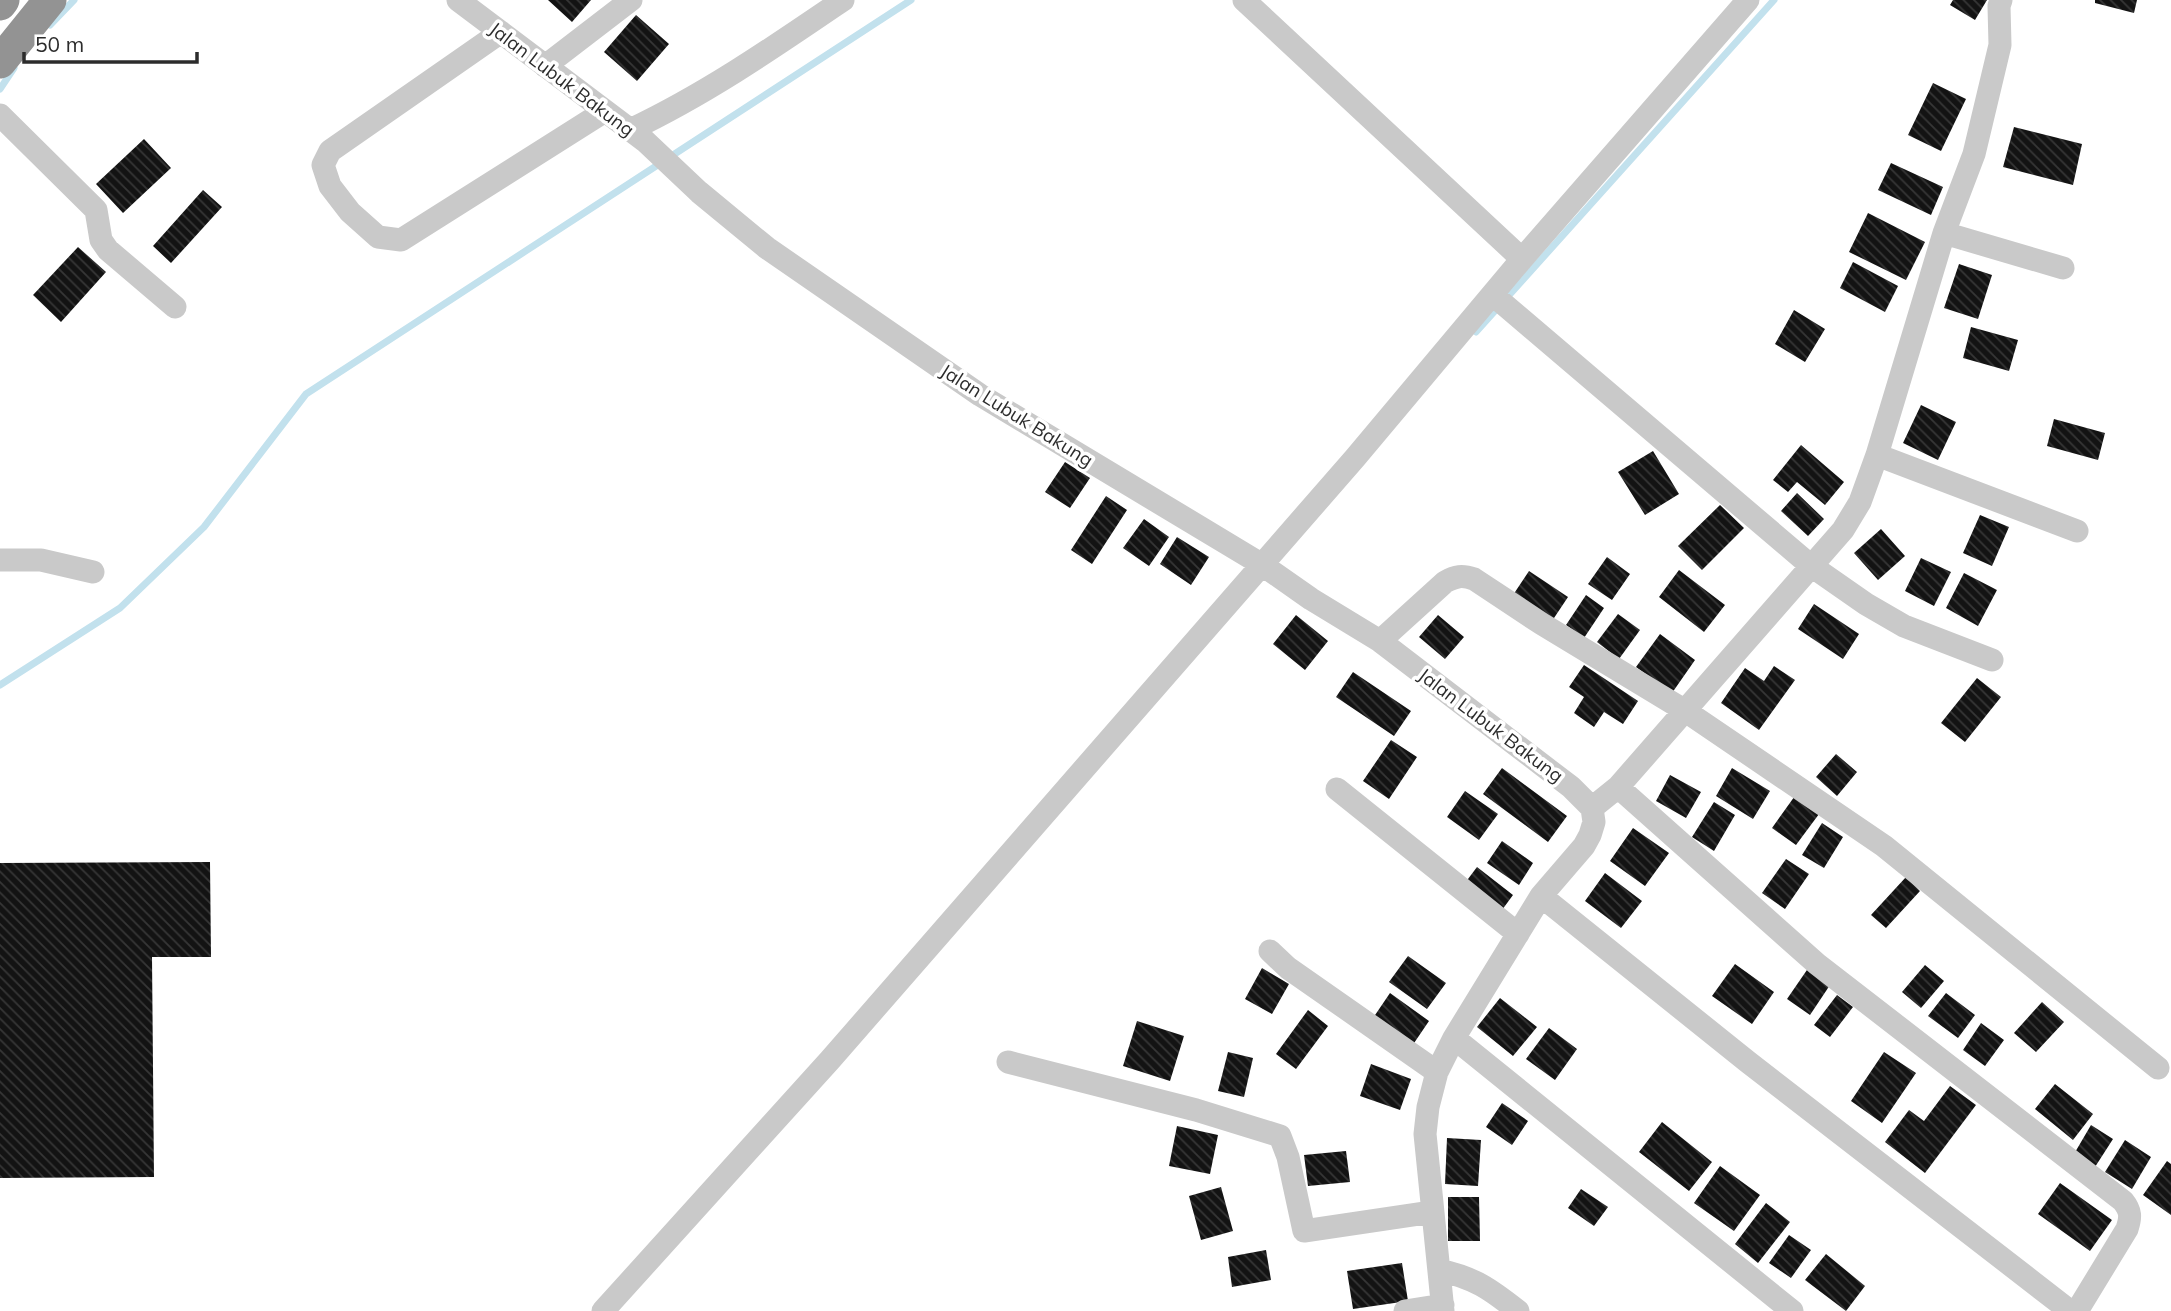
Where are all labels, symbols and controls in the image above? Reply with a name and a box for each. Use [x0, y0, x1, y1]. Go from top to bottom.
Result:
street label: Jalan Lubuk Bakung [485, 17, 639, 141]
scale bar [24, 21, 198, 65]
text: 50 m [35, 31, 84, 57]
street label: Jalan Lubuk Bakung [936, 358, 1098, 472]
street label: Jalan Lubuk Bakung [1414, 663, 1568, 787]

